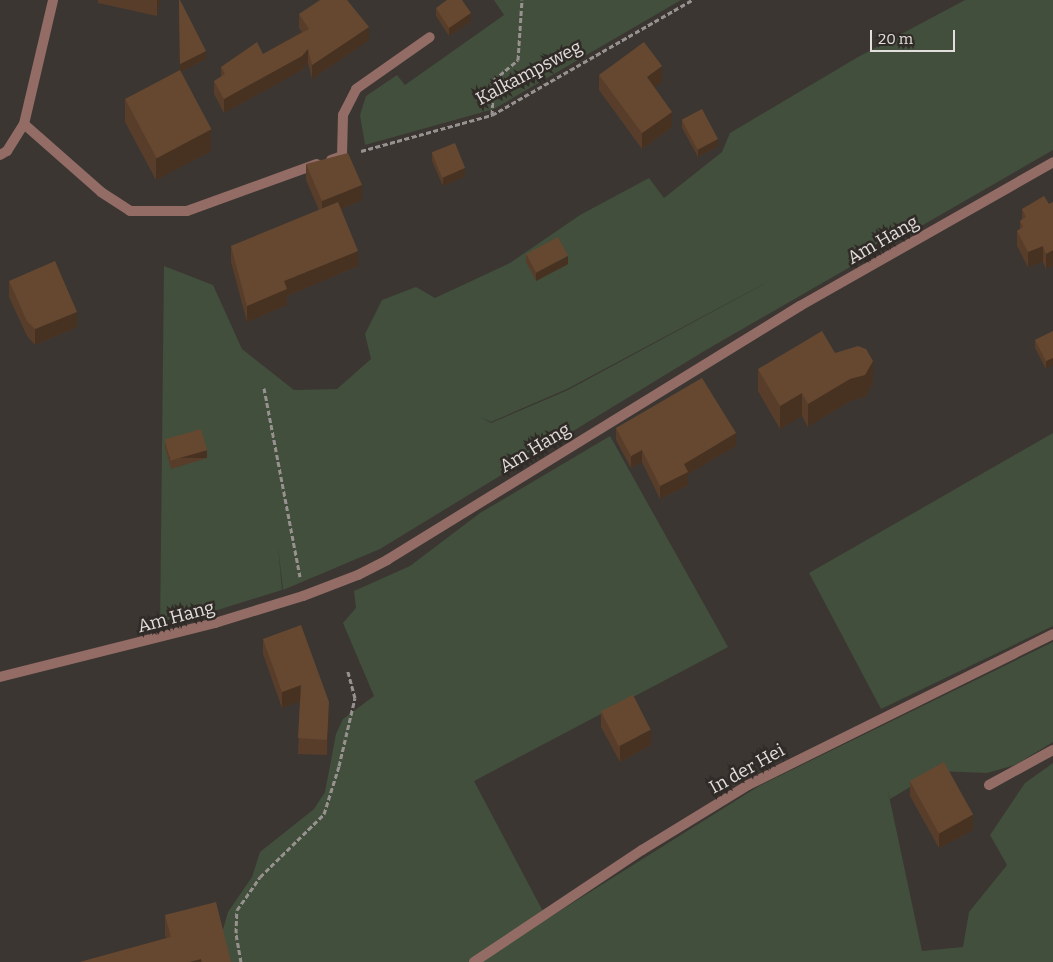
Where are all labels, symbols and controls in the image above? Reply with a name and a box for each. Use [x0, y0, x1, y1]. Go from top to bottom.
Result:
scale bar [873, 20, 958, 52]
text: 20 m [878, 30, 913, 48]
street label: Kalkampsweg [472, 36, 586, 110]
street label: Am Hang [844, 211, 922, 269]
street label: Am Hang [496, 419, 574, 477]
street label: Am Hang [135, 596, 217, 638]
street label: In der Hei [706, 740, 788, 798]

